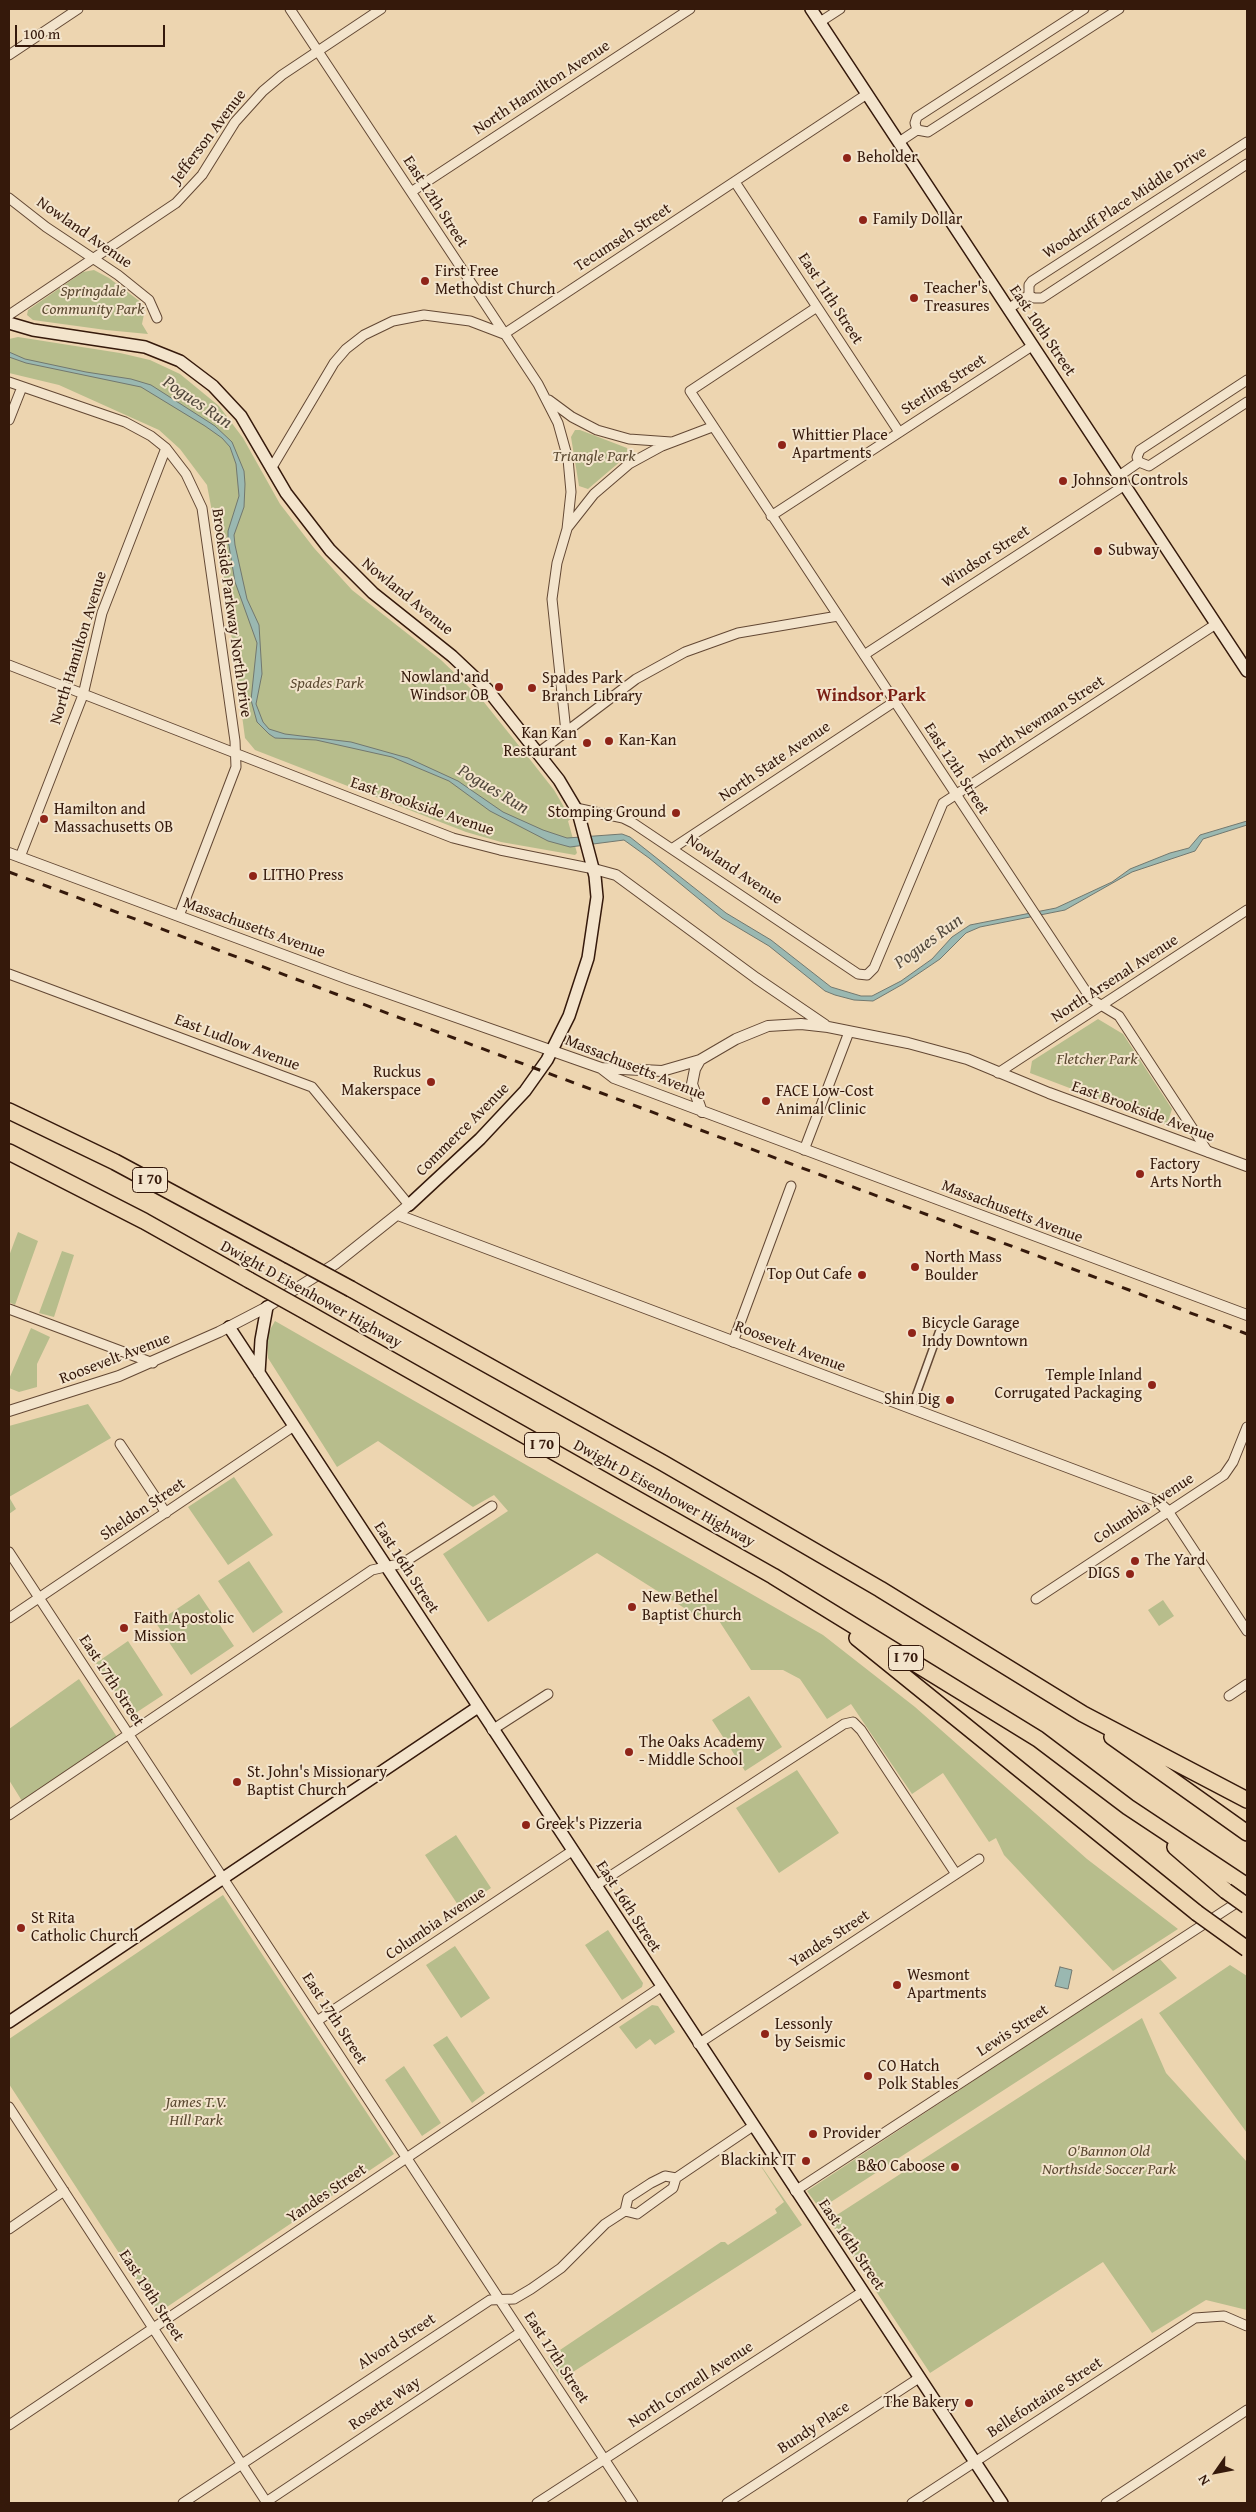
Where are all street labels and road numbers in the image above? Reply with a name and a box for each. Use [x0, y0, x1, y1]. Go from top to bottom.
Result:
street label: North Hamilton Avenue [470, 37, 614, 139]
street label: Jefferson Avenue [167, 86, 251, 188]
street label: Woodruff Place Middle Drive [1039, 143, 1211, 263]
street label: East 12th Street [398, 153, 472, 251]
street label: Nowland Avenue [33, 193, 135, 273]
street label: Tecumseh Street [571, 200, 675, 276]
street label: East 11th Street [793, 250, 867, 348]
street label: East 10th Street [1005, 282, 1079, 380]
street label: Sterling Street [898, 350, 990, 420]
street label: Brookside Parkway North Drive [207, 507, 255, 719]
street label: Windsor Street [939, 522, 1033, 592]
street label: Nowland Avenue [357, 554, 457, 640]
street label: North Hamilton Avenue [47, 569, 111, 727]
street label: North Newman Street [975, 672, 1109, 768]
street label: North State Avenue [716, 718, 834, 806]
street label: East 12th Street [919, 720, 993, 818]
street label: East Brookside Avenue [348, 773, 496, 841]
street label: Nowland Avenue [682, 831, 786, 909]
street label: Massachusetts Avenue [180, 893, 328, 963]
street label: North Arsenal Avenue [1048, 931, 1182, 1027]
street label: East Ludlow Avenue [172, 1010, 302, 1076]
street label: Massachusetts Avenue [562, 1031, 708, 1105]
street label: East Brookside Avenue [1069, 1077, 1217, 1147]
street label: Commerce Avenue [412, 1079, 514, 1181]
road number: I 70 [132, 1168, 168, 1192]
street label: Massachusetts Avenue [939, 1176, 1085, 1248]
street label: Dwight D Eisenhower Highway [217, 1237, 405, 1353]
street label: Roosevelt Avenue [732, 1317, 848, 1377]
street label: Roosevelt Avenue [57, 1329, 173, 1389]
road number: I 70 [524, 1432, 560, 1458]
street label: Dwight D Eisenhower Highway [570, 1436, 758, 1552]
street label: Columbia Avenue [1090, 1469, 1198, 1549]
street label: Sheldon Street [97, 1475, 189, 1545]
street label: East 16th Street [369, 1519, 443, 1617]
street label: East 17th Street [74, 1632, 148, 1730]
road number: I 70 [888, 1646, 924, 1670]
street label: East 16th Street [591, 1858, 665, 1956]
street label: Columbia Avenue [383, 1884, 489, 1964]
street label: Yandes Street [786, 1906, 874, 1972]
street label: East 17th Street [297, 1970, 371, 2068]
street label: Lewis Street [974, 2001, 1052, 2061]
street label: Yandes Street [284, 2160, 370, 2228]
street label: East 16th Street [814, 2196, 888, 2294]
street label: East 19th Street [114, 2247, 188, 2345]
street label: East 17th Street [519, 2309, 593, 2407]
street label: Alvord Street [354, 2310, 440, 2374]
street label: North Cornell Avenue [625, 2337, 757, 2433]
street label: Bellefontaine Street [984, 2354, 1106, 2442]
street label: Rosette Way [346, 2373, 424, 2435]
street label: Bundy Place [774, 2398, 854, 2458]

